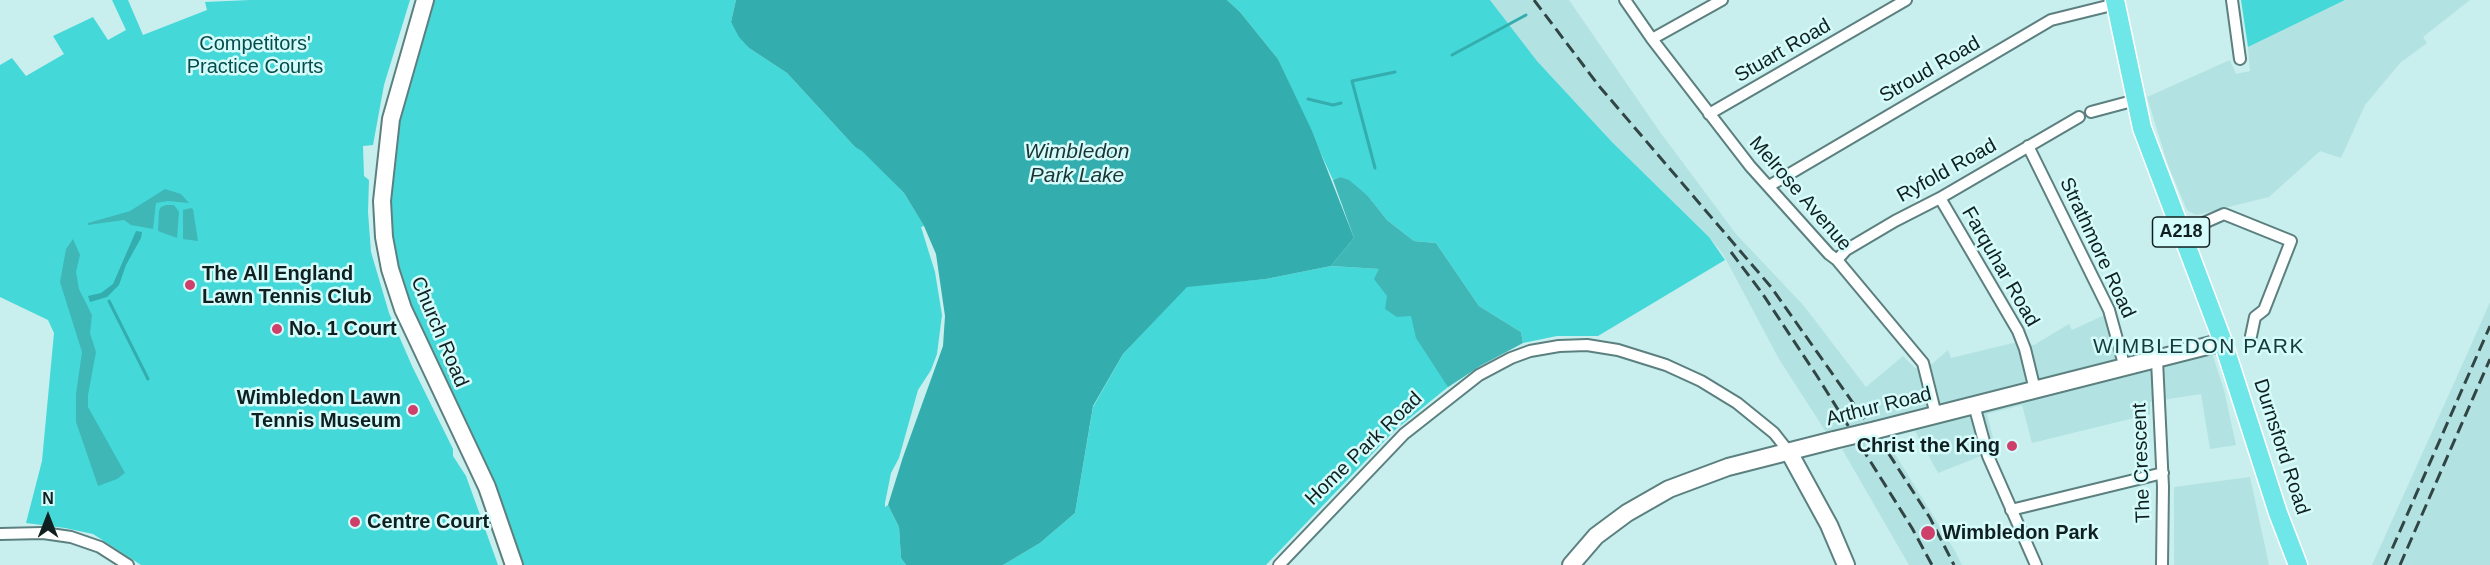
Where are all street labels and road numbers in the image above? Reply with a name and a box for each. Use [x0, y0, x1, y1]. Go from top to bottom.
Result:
street label: Stuart Road [1731, 14, 1835, 88]
street label: Stroud Road [1875, 32, 1985, 108]
street label: Melrose Avenue [1744, 132, 1856, 256]
street label: Ryfold Road [1893, 134, 2001, 208]
street label: Strathmore Road [2054, 174, 2140, 322]
street label: Farquhar Road [1956, 203, 2044, 331]
road number: A218 [2152, 217, 2210, 247]
street label: Church Road [405, 273, 473, 391]
street label: Durnsford Road [2248, 376, 2314, 518]
street label: Arthur Road [1824, 382, 1934, 432]
street label: Home Park Road [1300, 387, 1428, 511]
street label: The Crescent [2128, 403, 2156, 523]

